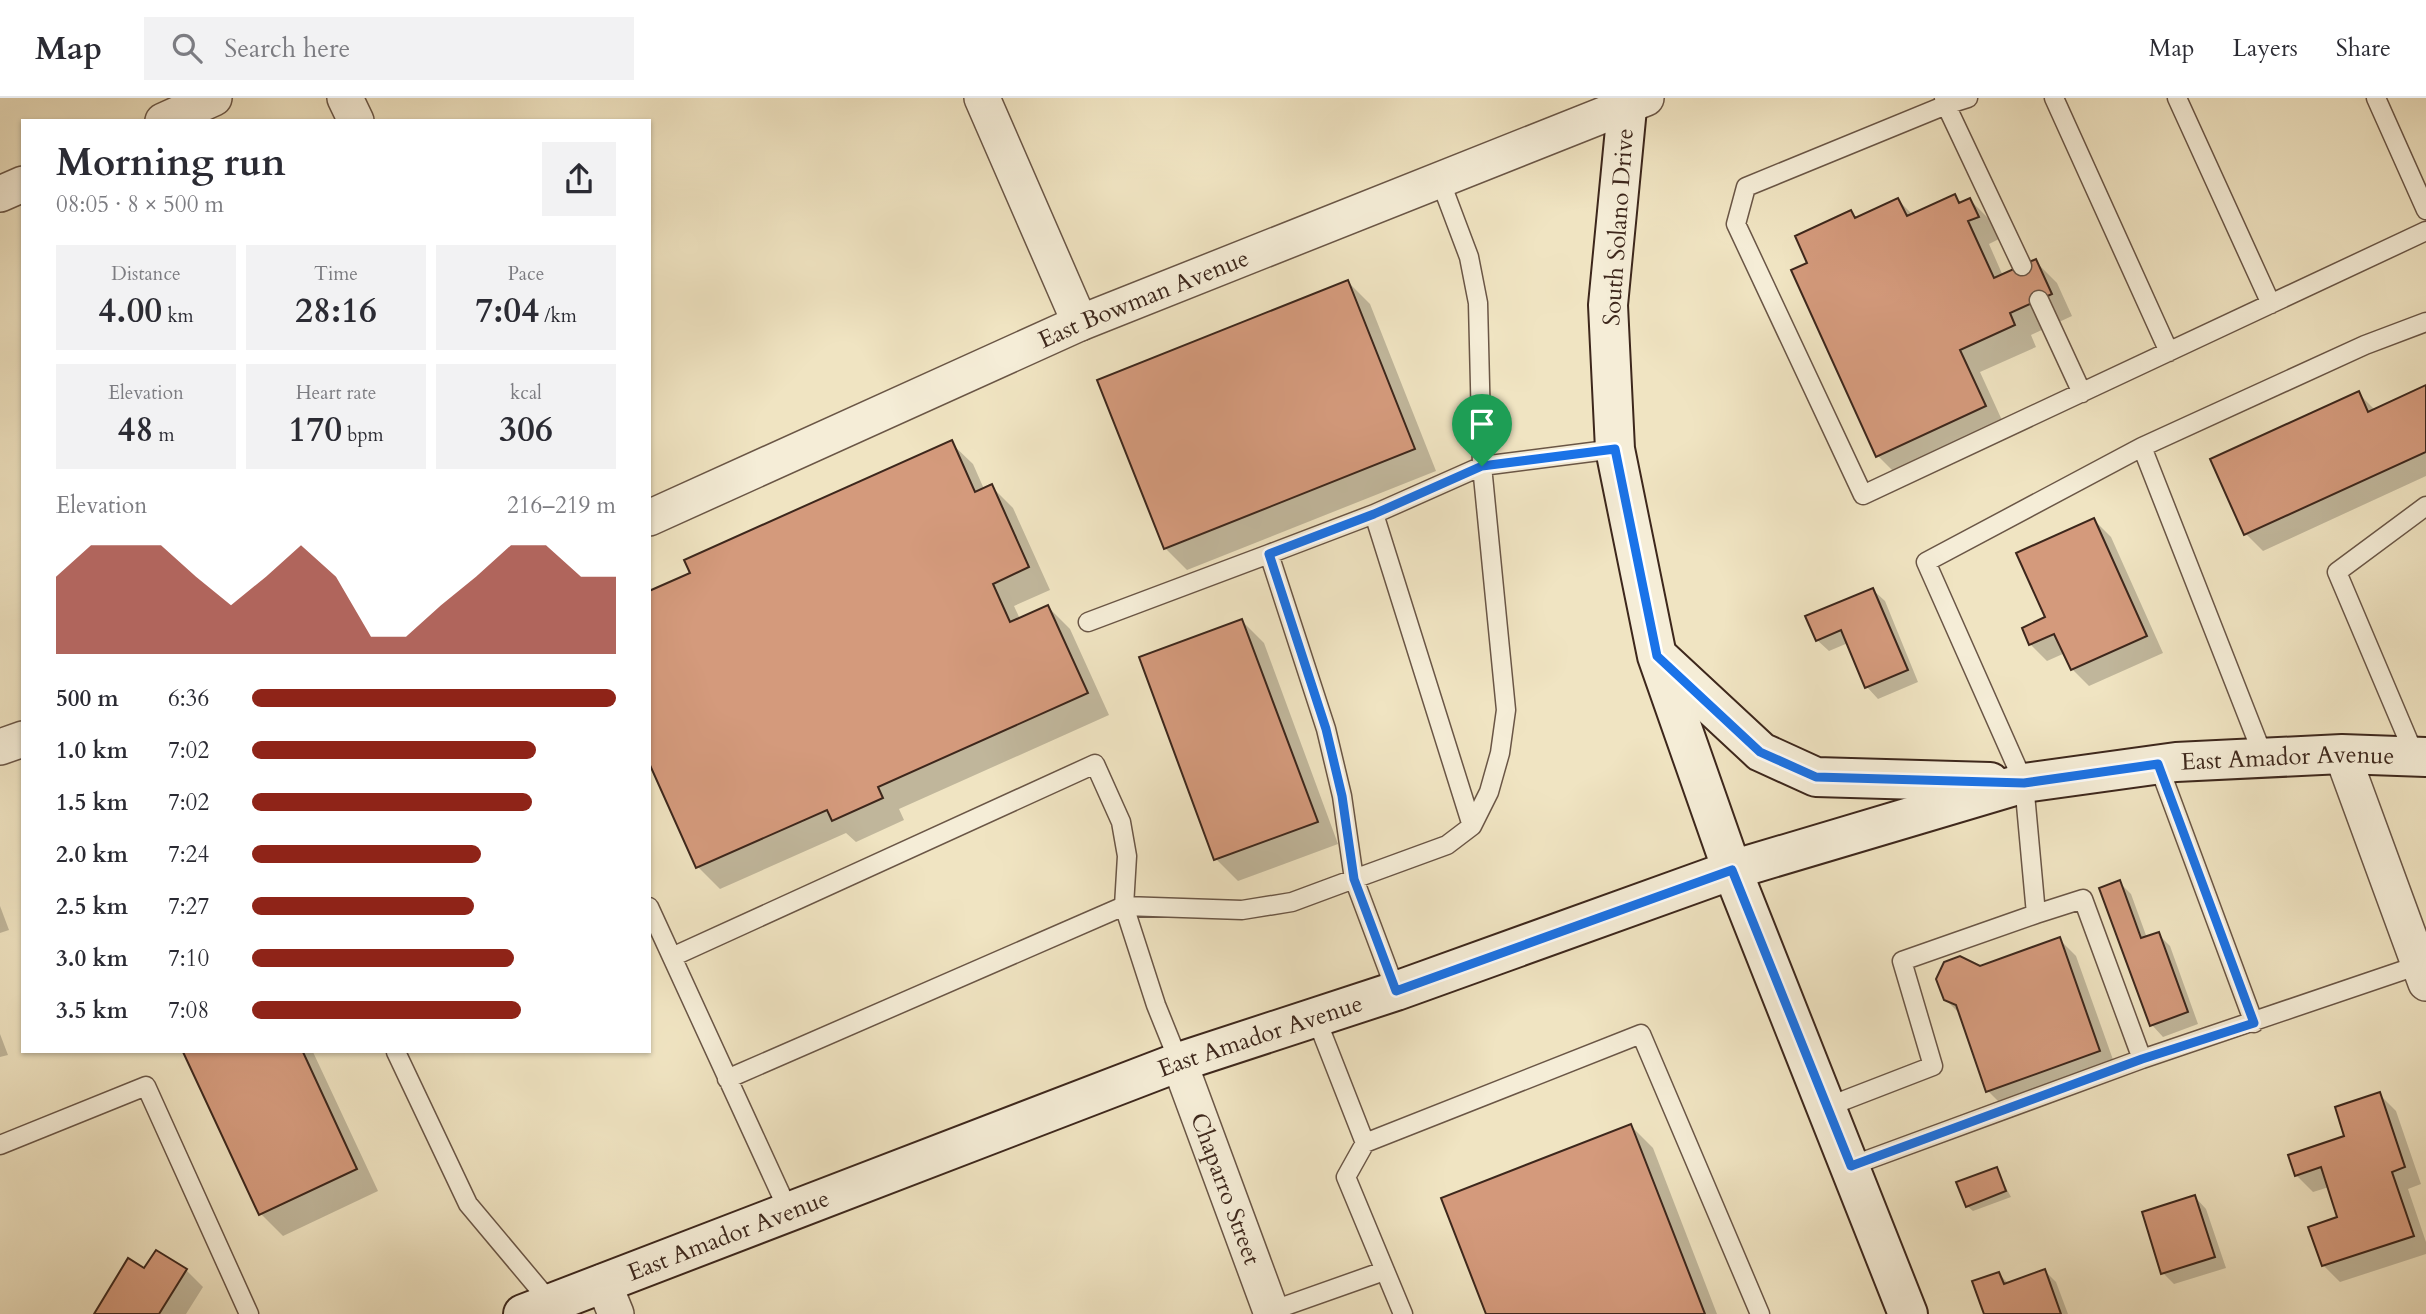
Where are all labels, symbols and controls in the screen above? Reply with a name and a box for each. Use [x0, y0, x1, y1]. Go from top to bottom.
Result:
search box [144, 17, 634, 80]
text: Map [35, 26, 102, 71]
icon: search [168, 29, 206, 67]
text: Search here [224, 31, 350, 66]
text: Map [2149, 32, 2195, 65]
text: Layers [2233, 32, 2298, 65]
text: Share [2336, 32, 2391, 65]
street label: South Solano Drive [1595, 127, 1642, 327]
text: Morning run [56, 137, 286, 189]
button: share [542, 142, 616, 216]
text: 08:05 · 8 × 500 m [56, 189, 224, 220]
street label: East Bowman Avenue [1033, 242, 1254, 357]
text: Distance [111, 261, 181, 287]
text: Time [314, 261, 358, 287]
text: Pace [508, 261, 544, 287]
text: 4.00 [98, 287, 162, 335]
text: 28:16 [295, 287, 377, 335]
text: 7:04 [475, 287, 539, 335]
text: km [162, 303, 194, 329]
text: /km [539, 303, 577, 329]
text: Elevation [108, 380, 184, 406]
text: Heart rate [296, 380, 376, 406]
text: kcal [510, 380, 542, 406]
pin [1452, 394, 1512, 466]
icon: arrive [1463, 405, 1501, 443]
text: 48 [117, 406, 153, 454]
text: 170 [288, 406, 342, 454]
text: 306 [499, 406, 553, 454]
text: m [153, 422, 175, 448]
text: bpm [342, 422, 384, 448]
text: Elevation [56, 490, 147, 521]
text: 216–219 m [507, 490, 616, 521]
text: 500 m [56, 683, 119, 714]
text: 6:36 [168, 683, 209, 714]
text: 1.0 km [56, 735, 128, 766]
text: 7:02 [168, 735, 209, 766]
street label: East Amador Avenue [2180, 738, 2395, 779]
text: 1.5 km [56, 787, 128, 818]
text: 7:02 [168, 787, 209, 818]
text: 2.0 km [56, 839, 128, 870]
text: 7:24 [168, 839, 209, 870]
text: 2.5 km [56, 891, 128, 922]
text: 7:27 [168, 891, 209, 922]
text: 3.0 km [56, 943, 128, 974]
text: 7:10 [168, 943, 209, 974]
street label: East Amador Avenue [1153, 987, 1367, 1086]
text: 3.5 km [56, 995, 128, 1026]
text: 7:08 [168, 995, 209, 1026]
street label: Chaparro Street [1182, 1108, 1269, 1270]
street label: East Amador Avenue [623, 1182, 834, 1289]

